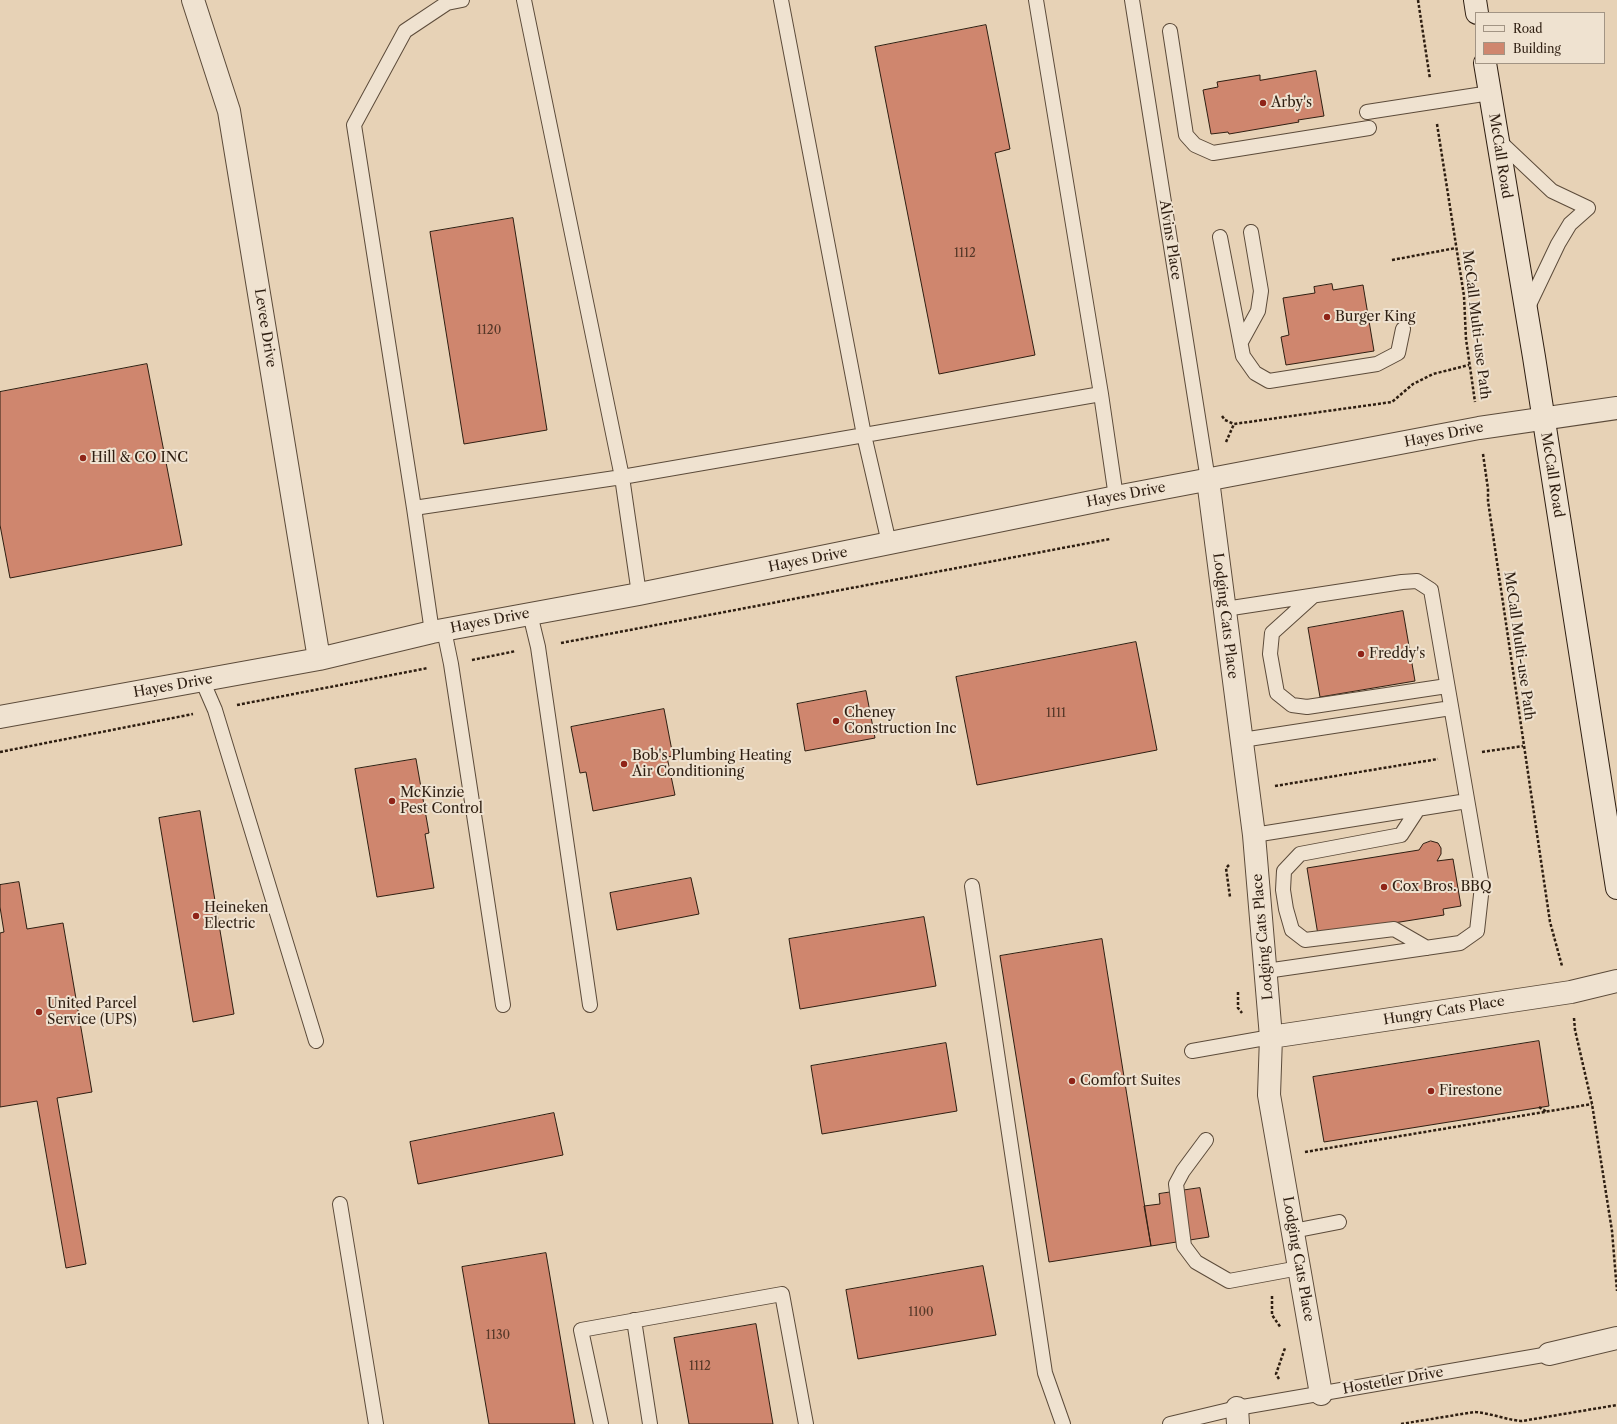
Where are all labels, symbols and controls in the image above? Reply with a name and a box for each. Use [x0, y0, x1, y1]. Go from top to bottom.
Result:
legend [1475, 12, 1605, 64]
text: Road [1513, 21, 1543, 36]
text: Building [1513, 41, 1561, 56]
place label: Arby's [1271, 95, 1312, 111]
marker: Arby's [1258, 98, 1268, 108]
street label: McCall Road [1485, 112, 1515, 200]
street label: Alvins Place [1155, 199, 1185, 281]
house number: 1112 [954, 247, 976, 261]
street label: McCall Multi-use Path [1459, 249, 1493, 401]
street label: Levee Drive [250, 287, 280, 369]
place label: Burger King [1335, 309, 1415, 325]
marker: Burger King [1322, 312, 1332, 322]
house number: 1120 [477, 324, 501, 338]
street label: Hayes Drive [1403, 419, 1485, 451]
street label: McCall Road [1537, 431, 1567, 519]
place label: Hill & CO INC [91, 450, 188, 466]
marker: Hill & CO INC [78, 453, 88, 463]
street label: Hayes Drive [1085, 479, 1167, 511]
street label: Hayes Drive [767, 544, 849, 576]
street label: Lodging Cats Place [1209, 552, 1241, 680]
street label: McCall Multi-use Path [1500, 570, 1538, 722]
street label: Hayes Drive [449, 605, 531, 637]
place label: Freddy's [1369, 646, 1425, 662]
marker: Freddy's [1356, 649, 1366, 659]
street label: Hayes Drive [132, 671, 214, 701]
place label: Cheney Construction Inc [844, 705, 957, 738]
house number: 1111 [1046, 707, 1066, 721]
marker: Cheney Construction Inc [831, 716, 841, 726]
place label: Bob's Plumbing Heating Air Conditioning [632, 748, 791, 780]
marker: Bob's Plumbing Heating Air Conditioning [619, 759, 629, 769]
place label: McKinzie Pest Control [400, 785, 483, 818]
marker: McKinzie Pest Control [387, 796, 397, 806]
street label: Lodging Cats Place [1249, 873, 1277, 1001]
place label: Cox Bros. BBQ [1392, 879, 1492, 895]
marker: Cox Bros. BBQ [1379, 882, 1389, 892]
place label: Heineken Electric [204, 900, 269, 932]
marker: Heineken Electric [191, 911, 201, 921]
street label: Hungry Cats Place [1382, 993, 1506, 1029]
place label: United Parcel Service (UPS) [47, 996, 137, 1028]
marker: United Parcel Service (UPS) [34, 1007, 44, 1017]
place label: Comfort Suites [1080, 1073, 1181, 1089]
marker: Comfort Suites [1067, 1076, 1077, 1086]
place label: Firestone [1439, 1083, 1502, 1099]
marker: Firestone [1426, 1086, 1436, 1096]
street label: Lodging Cats Place [1279, 1195, 1317, 1323]
house number: 1100 [908, 1306, 934, 1320]
house number: 1130 [486, 1329, 510, 1343]
house number: 1112 [689, 1360, 711, 1374]
street label: Hostetler Drive [1341, 1364, 1445, 1398]

